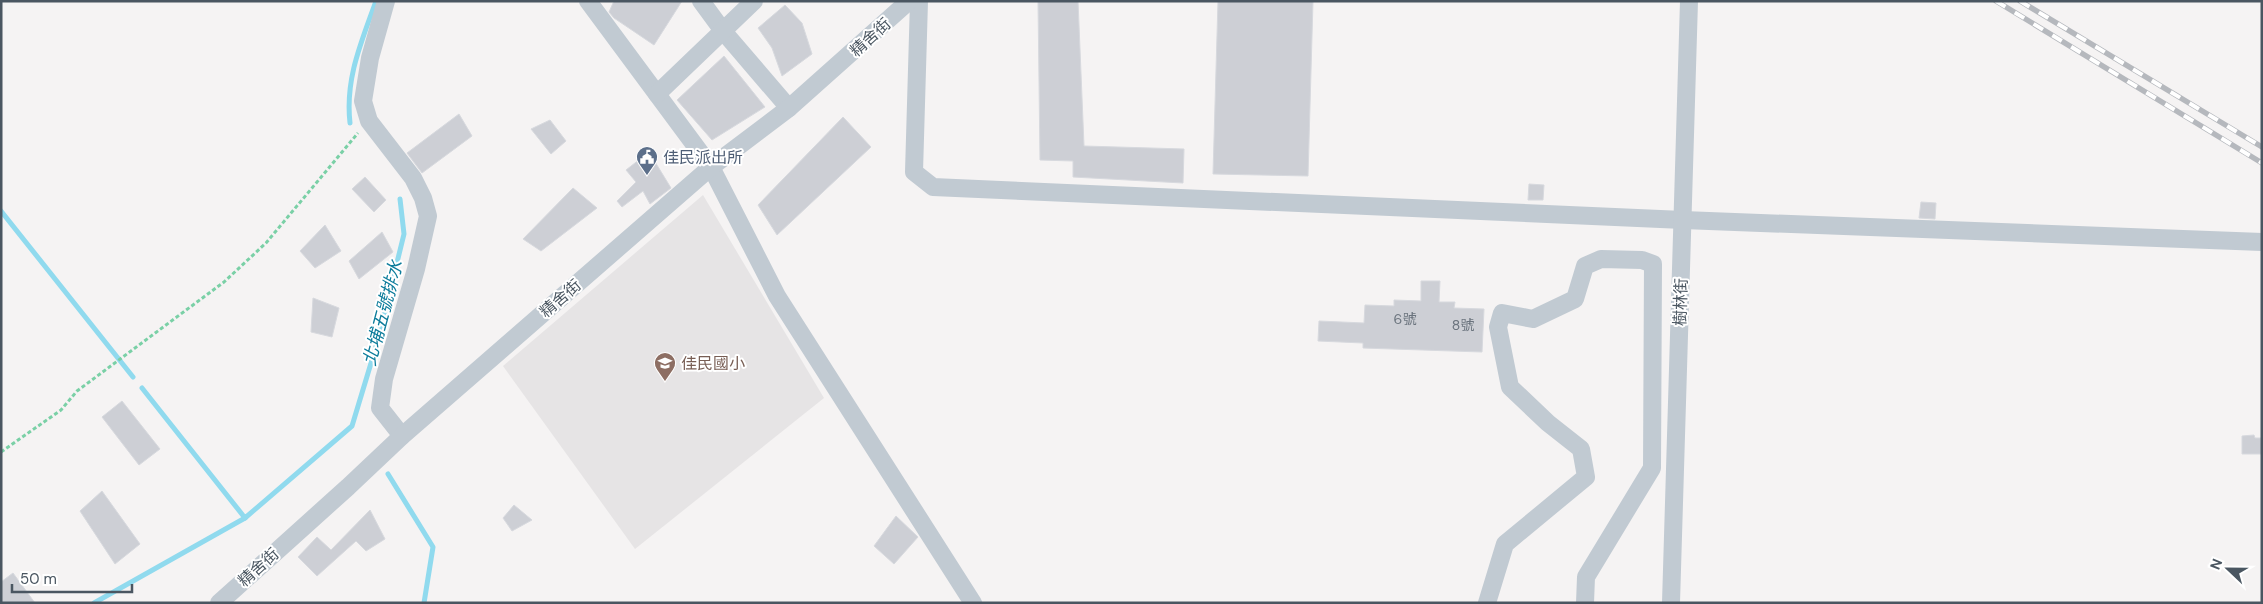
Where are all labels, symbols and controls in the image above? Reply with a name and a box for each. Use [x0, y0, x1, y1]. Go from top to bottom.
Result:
street label: 精舍街 [845, 14, 895, 61]
public building icon: 佳民派出所 [635, 145, 659, 176]
place label: 佳民派出所 [663, 147, 743, 168]
water label: 北埔五號排水 [357, 257, 409, 368]
street label: 精舍街 [535, 275, 585, 322]
street label: 樹林街 [1669, 278, 1692, 326]
house number: 6號 [1394, 310, 1416, 328]
house number: 8號 [1452, 316, 1474, 334]
school or university icon: 佳民國小 [653, 351, 677, 382]
place label: 佳民國小 [681, 353, 745, 374]
street label: 精舍街 [233, 544, 283, 591]
north arrow [2203, 544, 2253, 594]
text: N [2206, 556, 2226, 572]
scale bar [12, 562, 132, 594]
text: 50 m [20, 569, 57, 589]

